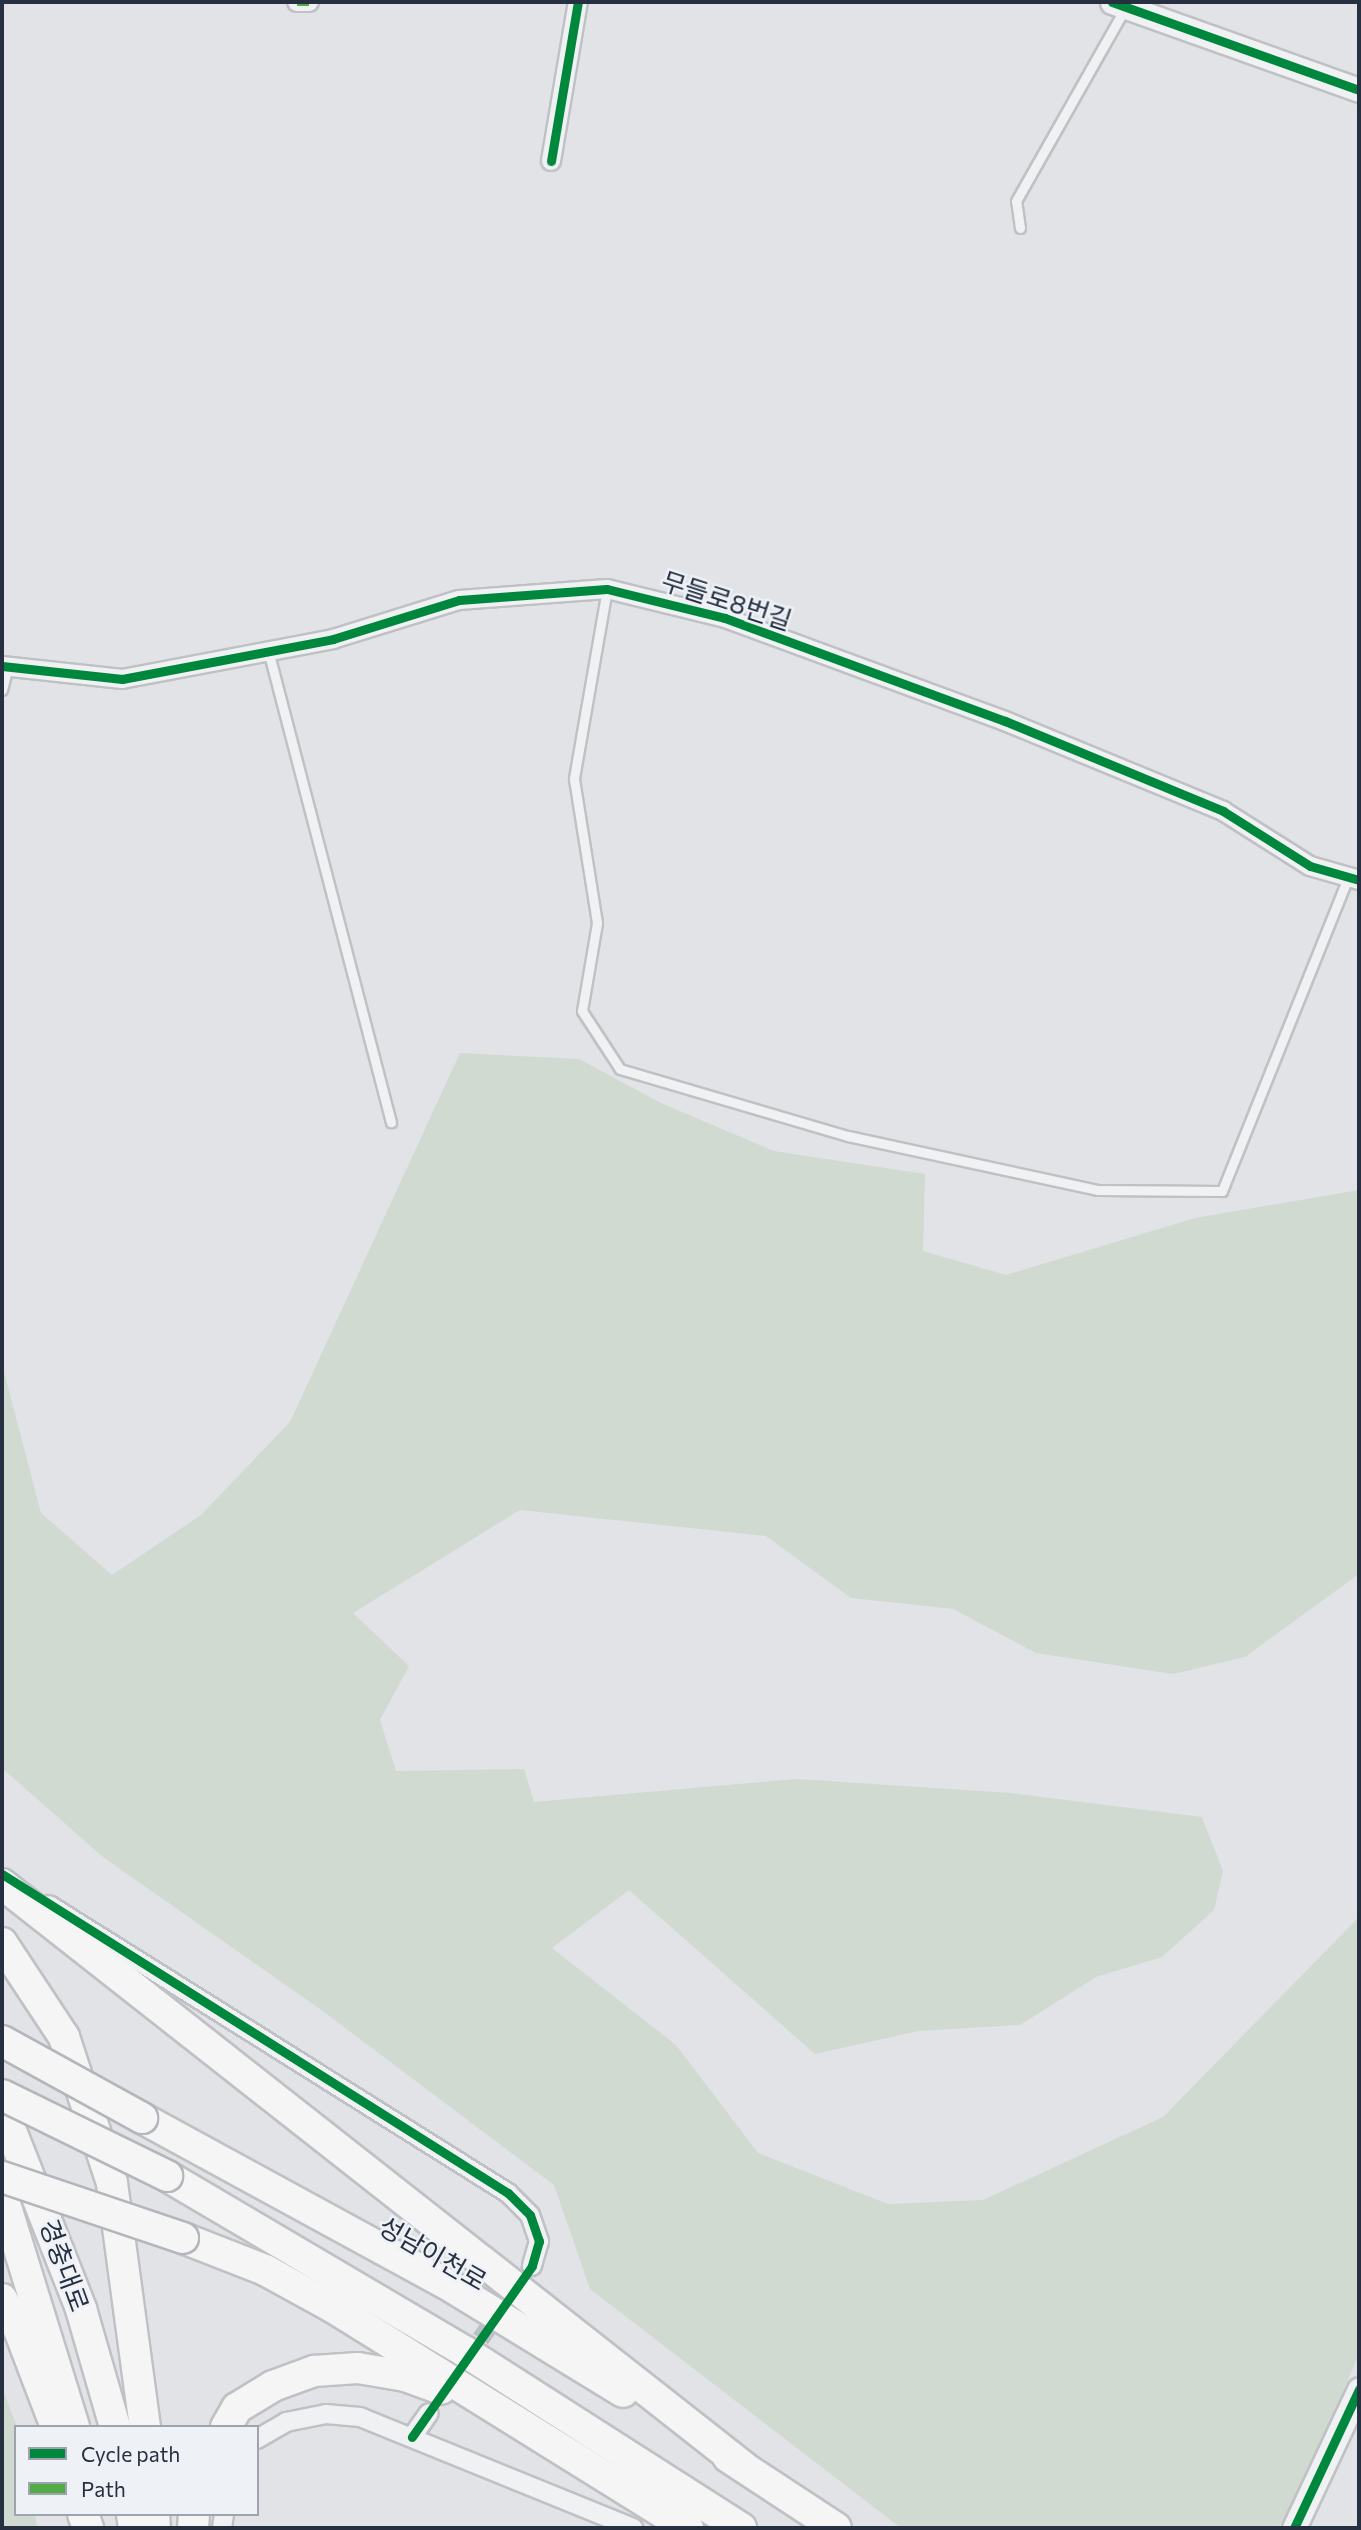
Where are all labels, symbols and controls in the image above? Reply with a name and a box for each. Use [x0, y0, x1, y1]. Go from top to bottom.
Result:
street label: 무들로8번길 [658, 564, 796, 636]
street label: 성남이천로 [373, 2210, 493, 2296]
street label: 경충대로 [34, 2215, 96, 2315]
legend [14, 2425, 259, 2516]
text: Cycle path [81, 2441, 180, 2466]
text: Path [81, 2476, 126, 2501]

